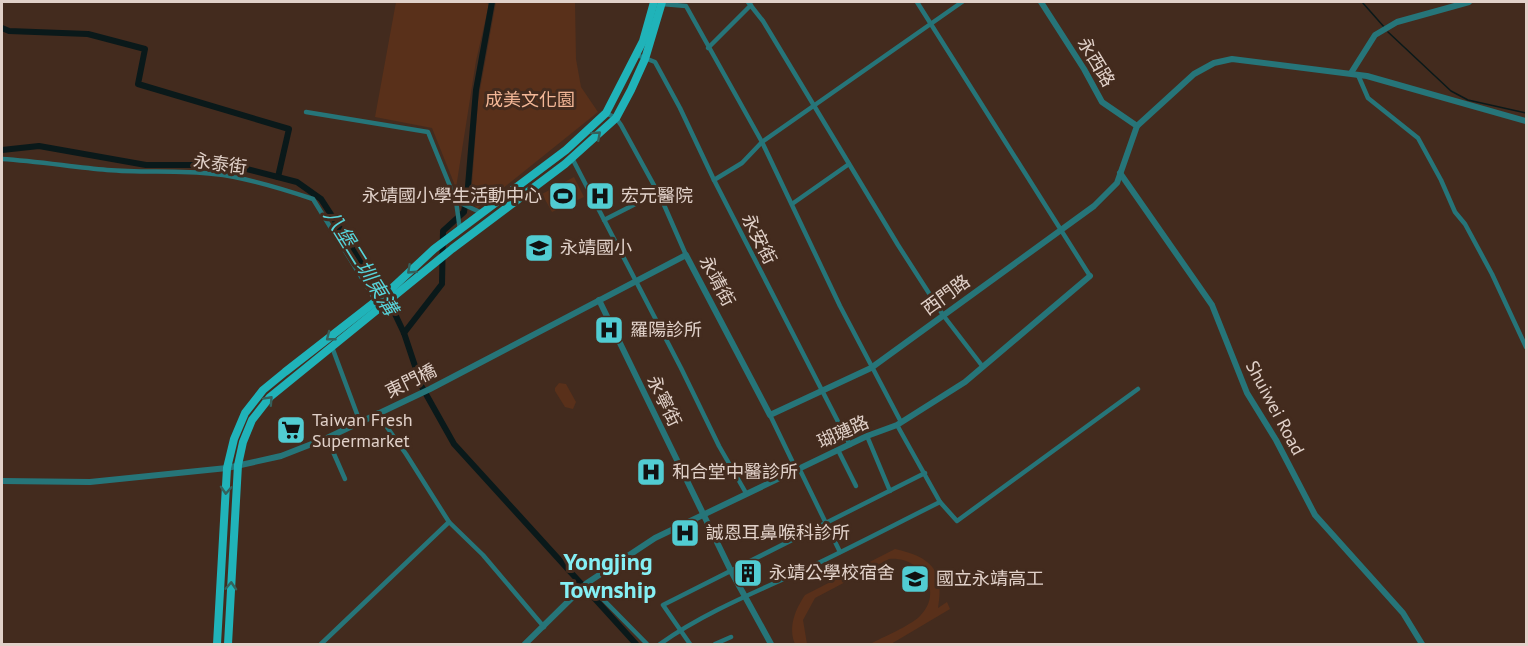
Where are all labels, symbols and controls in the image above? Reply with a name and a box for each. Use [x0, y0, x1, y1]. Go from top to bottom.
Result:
street label: 永西路 [1073, 33, 1120, 91]
park label: 成美文化園 [485, 88, 575, 111]
one-way arrow [591, 131, 601, 142]
street label: 永泰街 [192, 148, 248, 179]
sports icon: 永靖國小學生活動中心 [547, 180, 579, 212]
hospital icon: 宏元醫院 [584, 180, 616, 212]
place label: 永靖國小學生活動中心 [362, 184, 542, 207]
place label: 宏元醫院 [621, 184, 693, 207]
water label: 八堡二圳東溝 [318, 204, 405, 322]
street label: 永安街 [737, 209, 782, 268]
school or university icon: 永靖國小 [523, 232, 555, 264]
place label: 永靖國小 [560, 236, 632, 259]
street label: 永靖街 [695, 252, 740, 310]
one-way arrow [408, 263, 418, 274]
street label: 西門路 [917, 269, 974, 320]
hospital icon: 羅陽診所 [593, 314, 625, 346]
place label: 羅陽診所 [630, 318, 702, 341]
one-way arrow [326, 330, 337, 341]
street label: Shuiwei Road [1241, 357, 1310, 459]
street label: 東門橋 [381, 358, 440, 403]
street label: 永寧街 [642, 371, 687, 430]
one-way arrow [262, 396, 273, 406]
place label: Taiwan Fresh Supermarket [312, 408, 413, 452]
street label: 瑚璉路 [813, 410, 872, 453]
supermarket icon: Taiwan Fresh Supermarket [275, 414, 307, 446]
hospital icon: 和合堂中醫診所 [635, 456, 667, 488]
place label: 和合堂中醫診所 [672, 460, 798, 483]
one-way arrow [220, 486, 233, 495]
hospital icon: 誠恩耳鼻喉科診所 [669, 517, 701, 549]
place label: 誠恩耳鼻喉科診所 [706, 521, 850, 544]
district label: Yongjing Township [560, 546, 656, 605]
building icon: 永靖公學校宿舍 [732, 557, 764, 589]
place label: 永靖公學校宿舍 [769, 561, 895, 584]
school or university icon: 國立永靖高工 [899, 563, 931, 595]
place label: 國立永靖高工 [936, 567, 1044, 590]
one-way arrow [224, 582, 237, 591]

